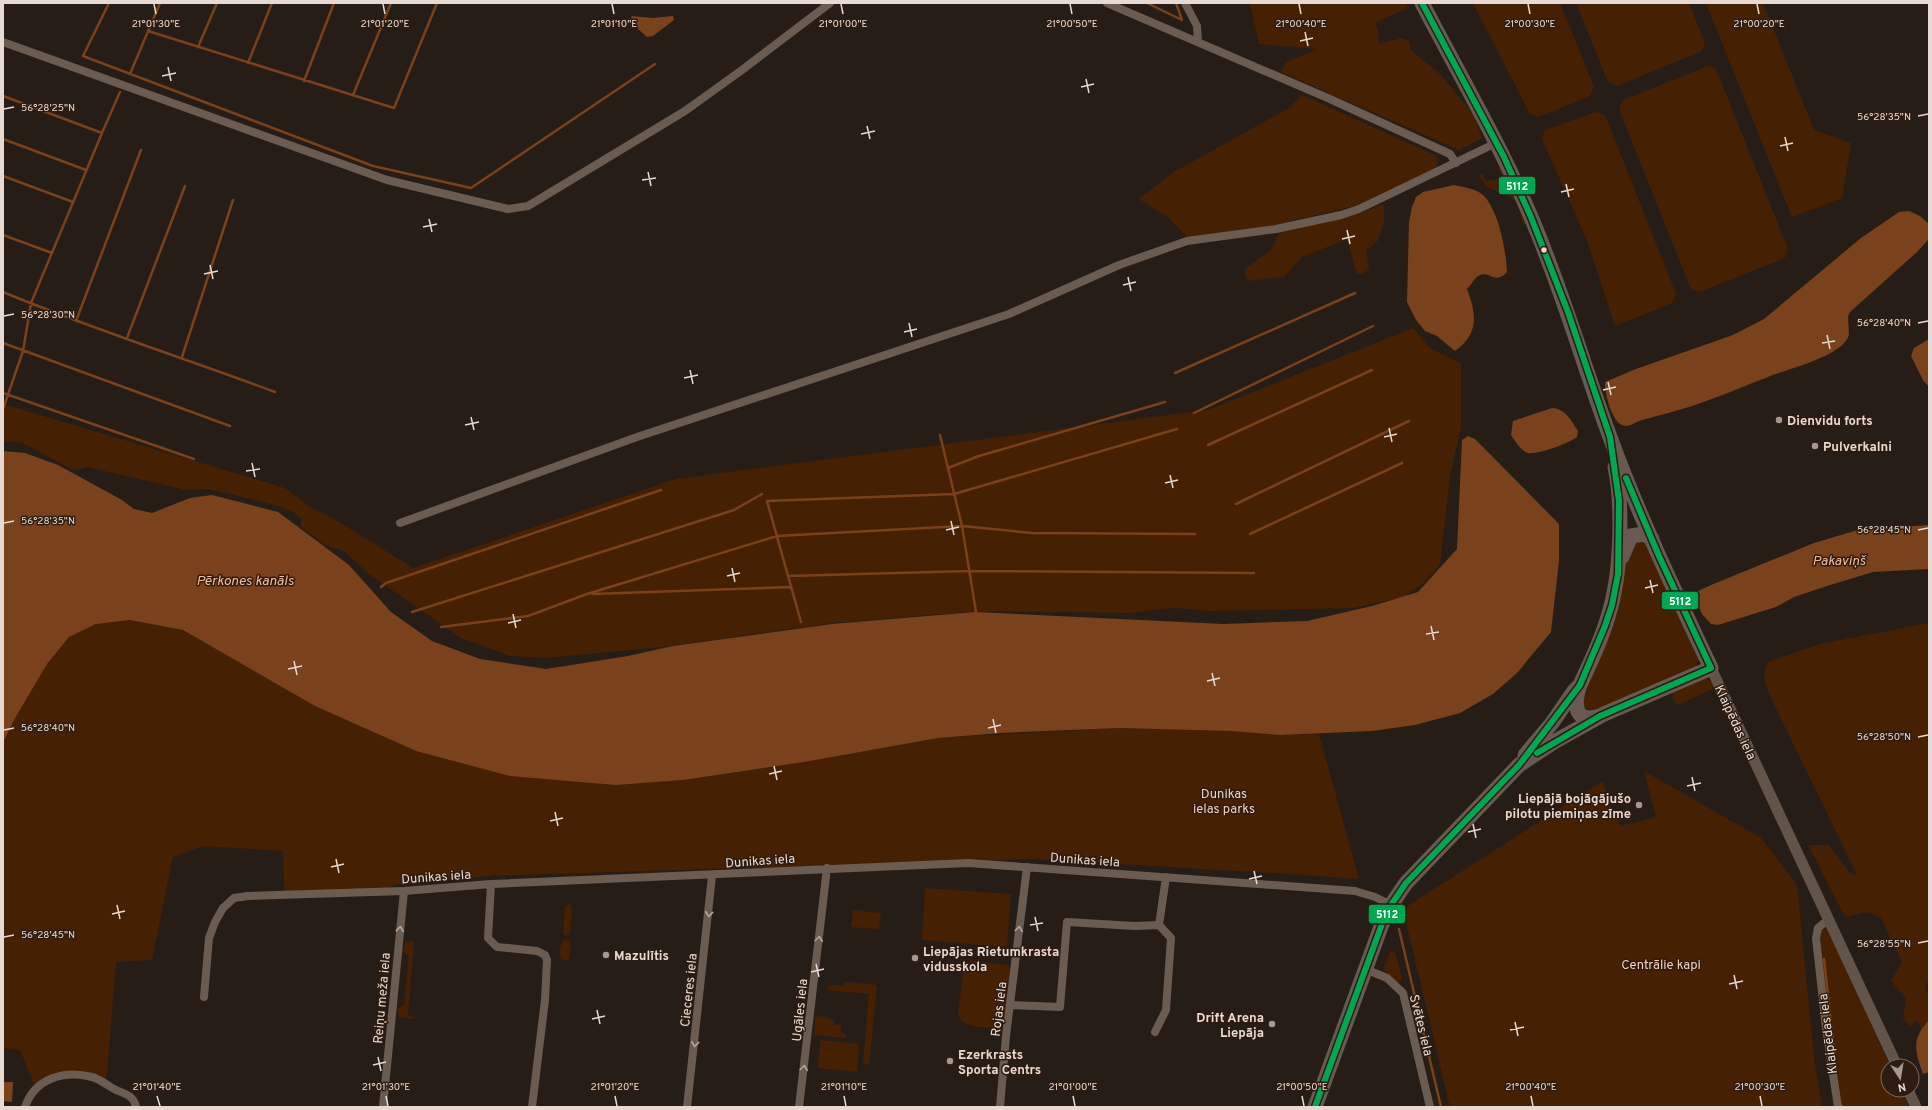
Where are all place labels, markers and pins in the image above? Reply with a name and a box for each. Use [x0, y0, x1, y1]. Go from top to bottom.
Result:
unlabelled marker [1539, 245, 1549, 255]
place label: Dienvidu forts [1787, 414, 1873, 430]
marker: Dienvidu forts [1774, 415, 1784, 425]
place label: Pulverkalni [1823, 440, 1892, 456]
marker: Pulverkalni [1810, 441, 1820, 451]
place label: Liepājā bojāgājušo pilotu piemiņas zīme [1505, 792, 1631, 823]
marker: Liepājā bojāgājušo pilotu piemiņas zīme [1634, 800, 1644, 810]
place label: Liepājas Rietumkrasta vidusskola [923, 945, 1059, 976]
place label: Mazulītis [614, 949, 669, 965]
marker: Mazulītis [601, 950, 611, 960]
marker: Liepājas Rietumkrasta vidusskola [910, 953, 920, 963]
place label: Drift Arena Liepāja [1196, 1011, 1264, 1042]
marker: Drift Arena Liepāja [1267, 1019, 1277, 1029]
place label: Ezerkrasts Sporta Centrs [958, 1048, 1041, 1079]
marker: Ezerkrasts Sporta Centrs [945, 1056, 955, 1066]

